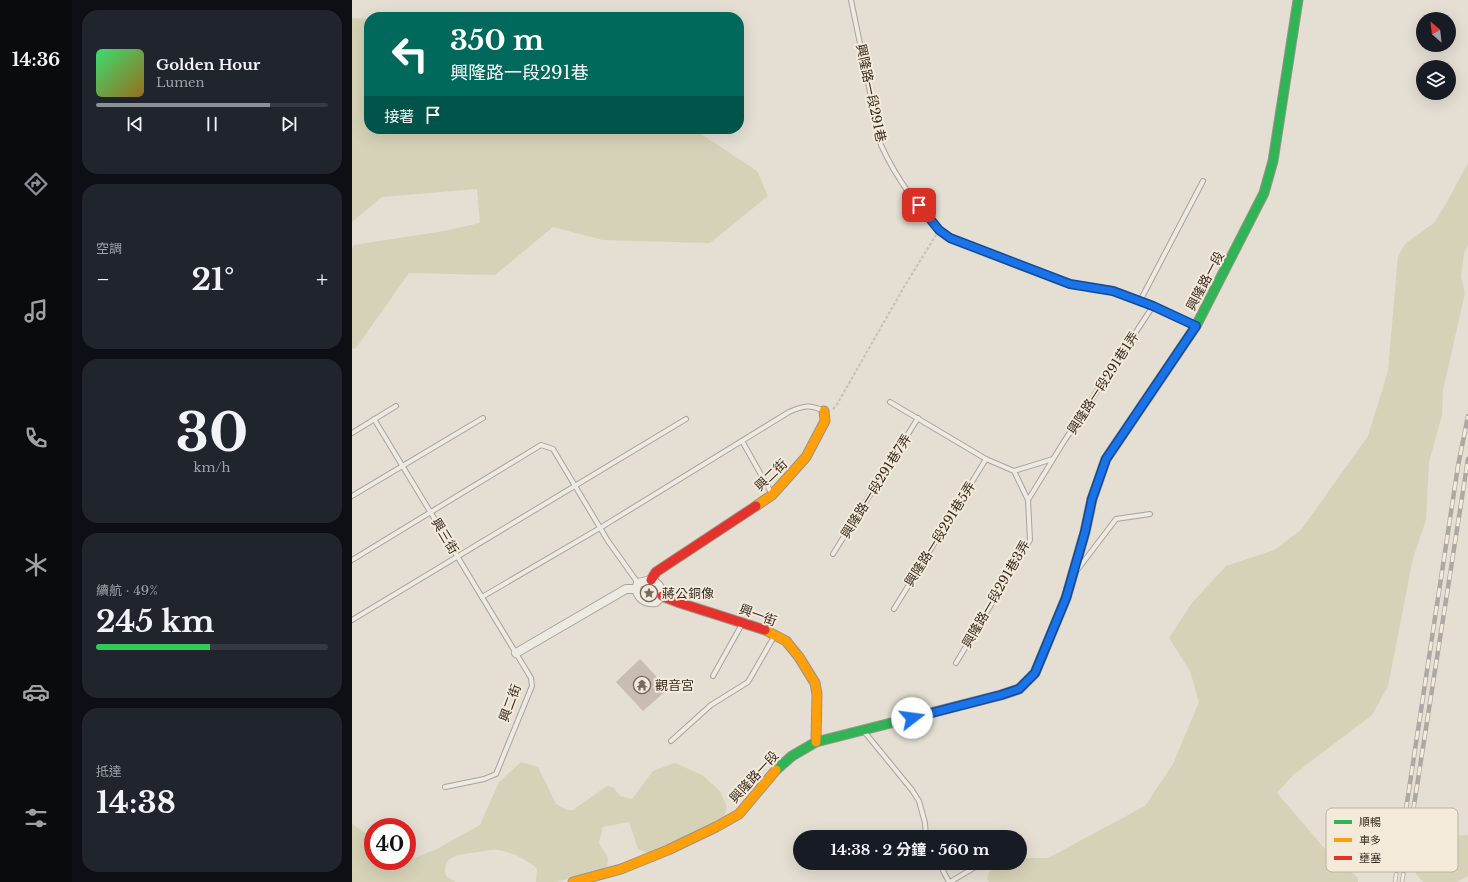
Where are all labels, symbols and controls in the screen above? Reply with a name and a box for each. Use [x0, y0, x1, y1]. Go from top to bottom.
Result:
north arrow [1416, 12, 1456, 52]
map controls [1416, 12, 1456, 100]
text: 350 m [450, 23, 544, 58]
icon: left [384, 28, 436, 80]
street label: 興隆路一段291巷 [852, 42, 890, 144]
text: 14:36 [12, 49, 60, 71]
text: Golden Hour [156, 55, 260, 74]
button: layers [1416, 60, 1456, 100]
text: 興隆路一段291巷 [450, 62, 589, 84]
text: Lumen [156, 74, 205, 91]
icon: arrive [422, 104, 444, 126]
text: 接著 [384, 107, 414, 126]
icon: previous [124, 113, 146, 135]
icon: pause [201, 113, 223, 135]
icon: next [278, 113, 300, 135]
icon: directions [22, 170, 50, 198]
pin [902, 188, 936, 222]
icon: arrive [908, 194, 930, 216]
text: 空調 [96, 240, 122, 257]
street label: 興隆路一段 [1182, 248, 1228, 314]
text: 21° [192, 261, 234, 298]
text: − [96, 266, 110, 293]
text: + [316, 266, 328, 293]
icon: music [22, 297, 50, 325]
street label: 興隆路一段291巷1弄 [1063, 328, 1143, 438]
text: 30 [176, 401, 248, 465]
icon: phone [22, 424, 50, 452]
street label: 興隆路一段291巷7弄 [837, 431, 915, 541]
street label: 興二街 [751, 455, 791, 495]
text: km/h [194, 459, 230, 476]
street label: 興隆路一段291巷5弄 [901, 478, 979, 590]
street label: 興三街 [428, 515, 462, 557]
street label: 興隆路一段291巷3弄 [958, 537, 1034, 651]
icon: climate [22, 551, 50, 579]
text: 續航 · 49% [96, 582, 158, 599]
place icon: 蔣公銅像 [639, 583, 659, 603]
place label: 蔣公銅像 [662, 585, 714, 602]
street label: 興一街 [737, 600, 779, 630]
text: 245 km [96, 603, 214, 640]
temple icon: 觀音宮 [632, 675, 652, 695]
place label: 觀音宮 [655, 677, 694, 694]
icon: car [22, 678, 50, 706]
street label: 興二街 [495, 682, 525, 724]
position arrow [891, 697, 933, 739]
street label: 興隆路一段 [726, 747, 782, 807]
text: 抵達 [96, 763, 122, 780]
text: 14:38 [96, 784, 176, 821]
icon: filters [22, 804, 50, 832]
legend [1326, 808, 1458, 872]
text: 順暢 [1359, 815, 1381, 829]
speed limit sign: 40 [364, 818, 416, 870]
text: 車多 [1359, 833, 1381, 847]
text: 14:38 · 2 分鐘 · 560 m [831, 840, 989, 859]
text: 壅塞 [1359, 851, 1381, 865]

